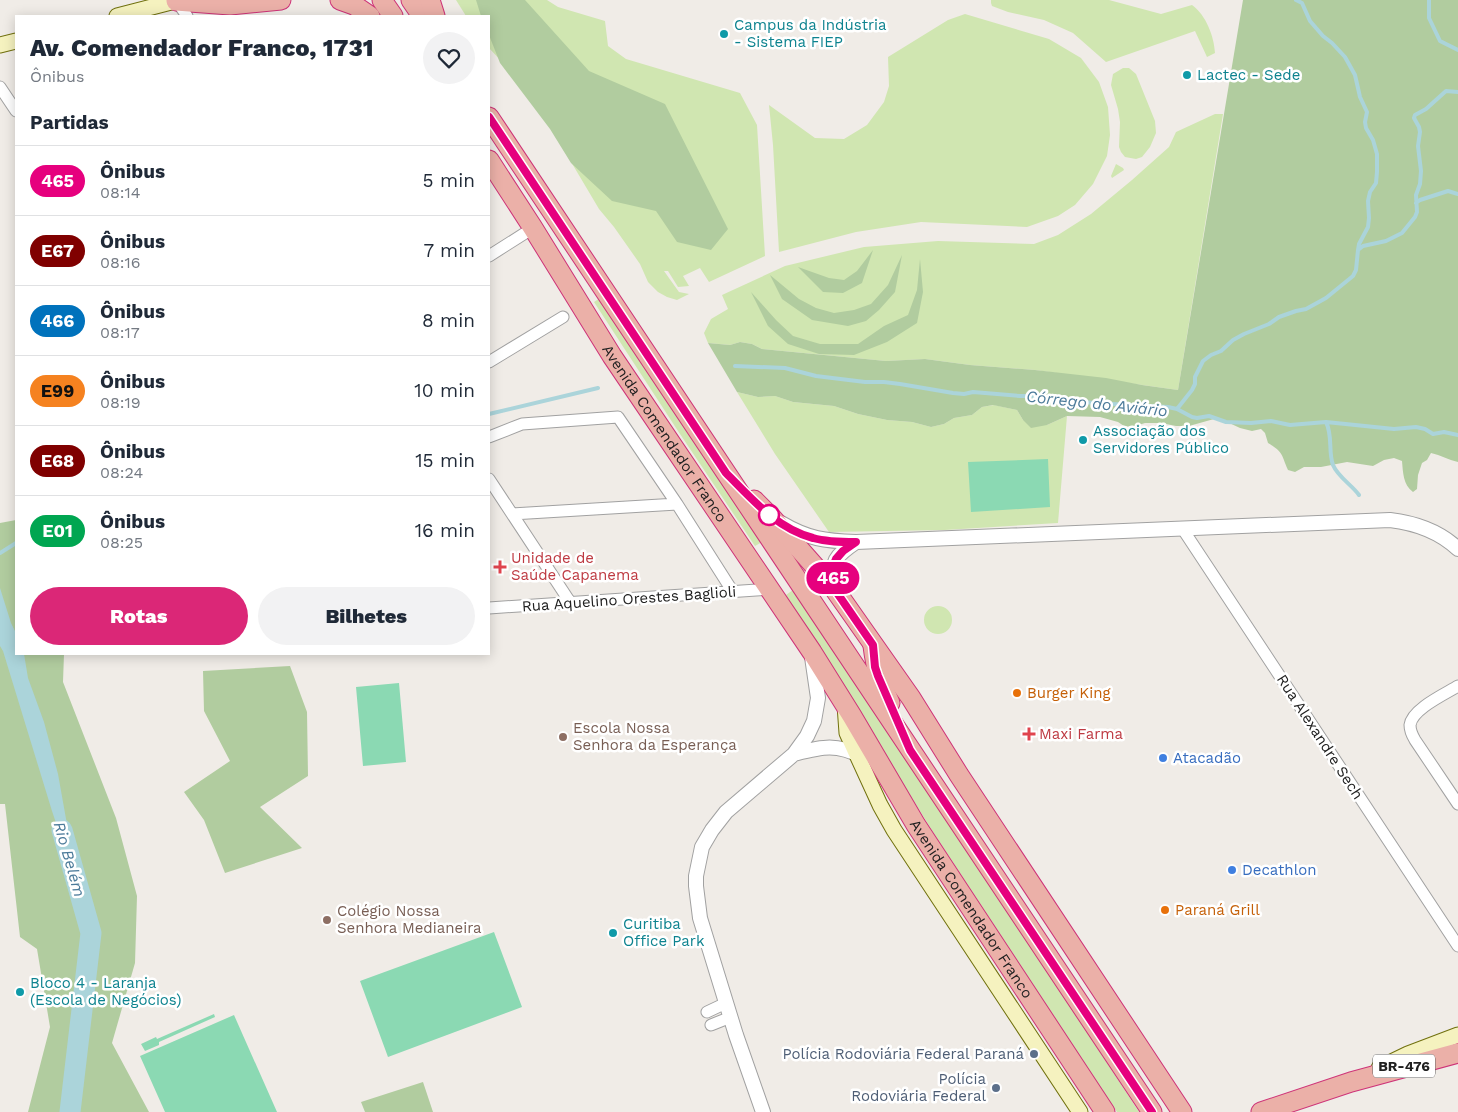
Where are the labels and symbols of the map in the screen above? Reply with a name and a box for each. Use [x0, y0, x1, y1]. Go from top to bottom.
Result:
place label: Campus da Indústria - Sistema FIEP [734, 16, 887, 51]
marker: Campus da Indústria - Sistema FIEP [718, 28, 730, 40]
place label: Lactec - Sede [1197, 66, 1300, 84]
marker: Lactec - Sede [1181, 69, 1193, 81]
street label: Avenida Comendador Franco [598, 341, 731, 526]
water label: Córrego do Aviário [1025, 387, 1168, 420]
place label: Associação dos Servidores Público [1093, 422, 1229, 457]
marker: Associação dos Servidores Público [1077, 434, 1089, 446]
unlabelled marker [758, 504, 780, 526]
place label: Unidade de Saúde Capanema [511, 549, 639, 584]
marker: Unidade de Saúde Capanema [493, 560, 507, 574]
line badge: 465 [804, 562, 862, 594]
street label: Rua Aquelino Orestes Baglioli [521, 583, 737, 615]
street label: Rua Alexandre Sech [1273, 671, 1367, 803]
place label: Burger King [1027, 684, 1110, 702]
marker: Burger King [1011, 687, 1023, 699]
place label: Escola Nossa Senhora da Esperança [573, 719, 737, 754]
place label: Maxi Farma [1039, 725, 1124, 743]
marker: Maxi Farma [1023, 728, 1035, 740]
marker: Escola Nossa Senhora da Esperança [557, 731, 569, 743]
place label: Atacadão [1173, 749, 1241, 767]
marker: Atacadão [1157, 752, 1169, 764]
street label: Avenida Comendador Franco [906, 816, 1037, 1002]
water label: Rio Belém [50, 819, 89, 899]
place label: Decathlon [1242, 861, 1317, 879]
marker: Decathlon [1226, 864, 1238, 876]
place label: Paraná Grill [1175, 901, 1260, 919]
place label: Colégio Nossa Senhora Medianeira [337, 902, 482, 937]
marker: Paraná Grill [1159, 904, 1171, 916]
marker: Colégio Nossa Senhora Medianeira [321, 914, 333, 926]
place label: Curitiba Office Park [623, 915, 705, 950]
marker: Curitiba Office Park [607, 927, 619, 939]
place label: Bloco 4 - Laranja (Escola de Negócios) [30, 974, 181, 1009]
marker: Bloco 4 - Laranja (Escola de Negócios) [14, 986, 26, 998]
place label: Polícia Rodoviária Federal Paraná [783, 1045, 1024, 1063]
marker: Polícia Rodoviária Federal Paraná [1028, 1048, 1040, 1060]
road number: BR-476 [1373, 1054, 1435, 1078]
place label: Polícia Rodoviária Federal [851, 1070, 987, 1105]
marker: Polícia Rodoviária Federal [990, 1082, 1002, 1094]

